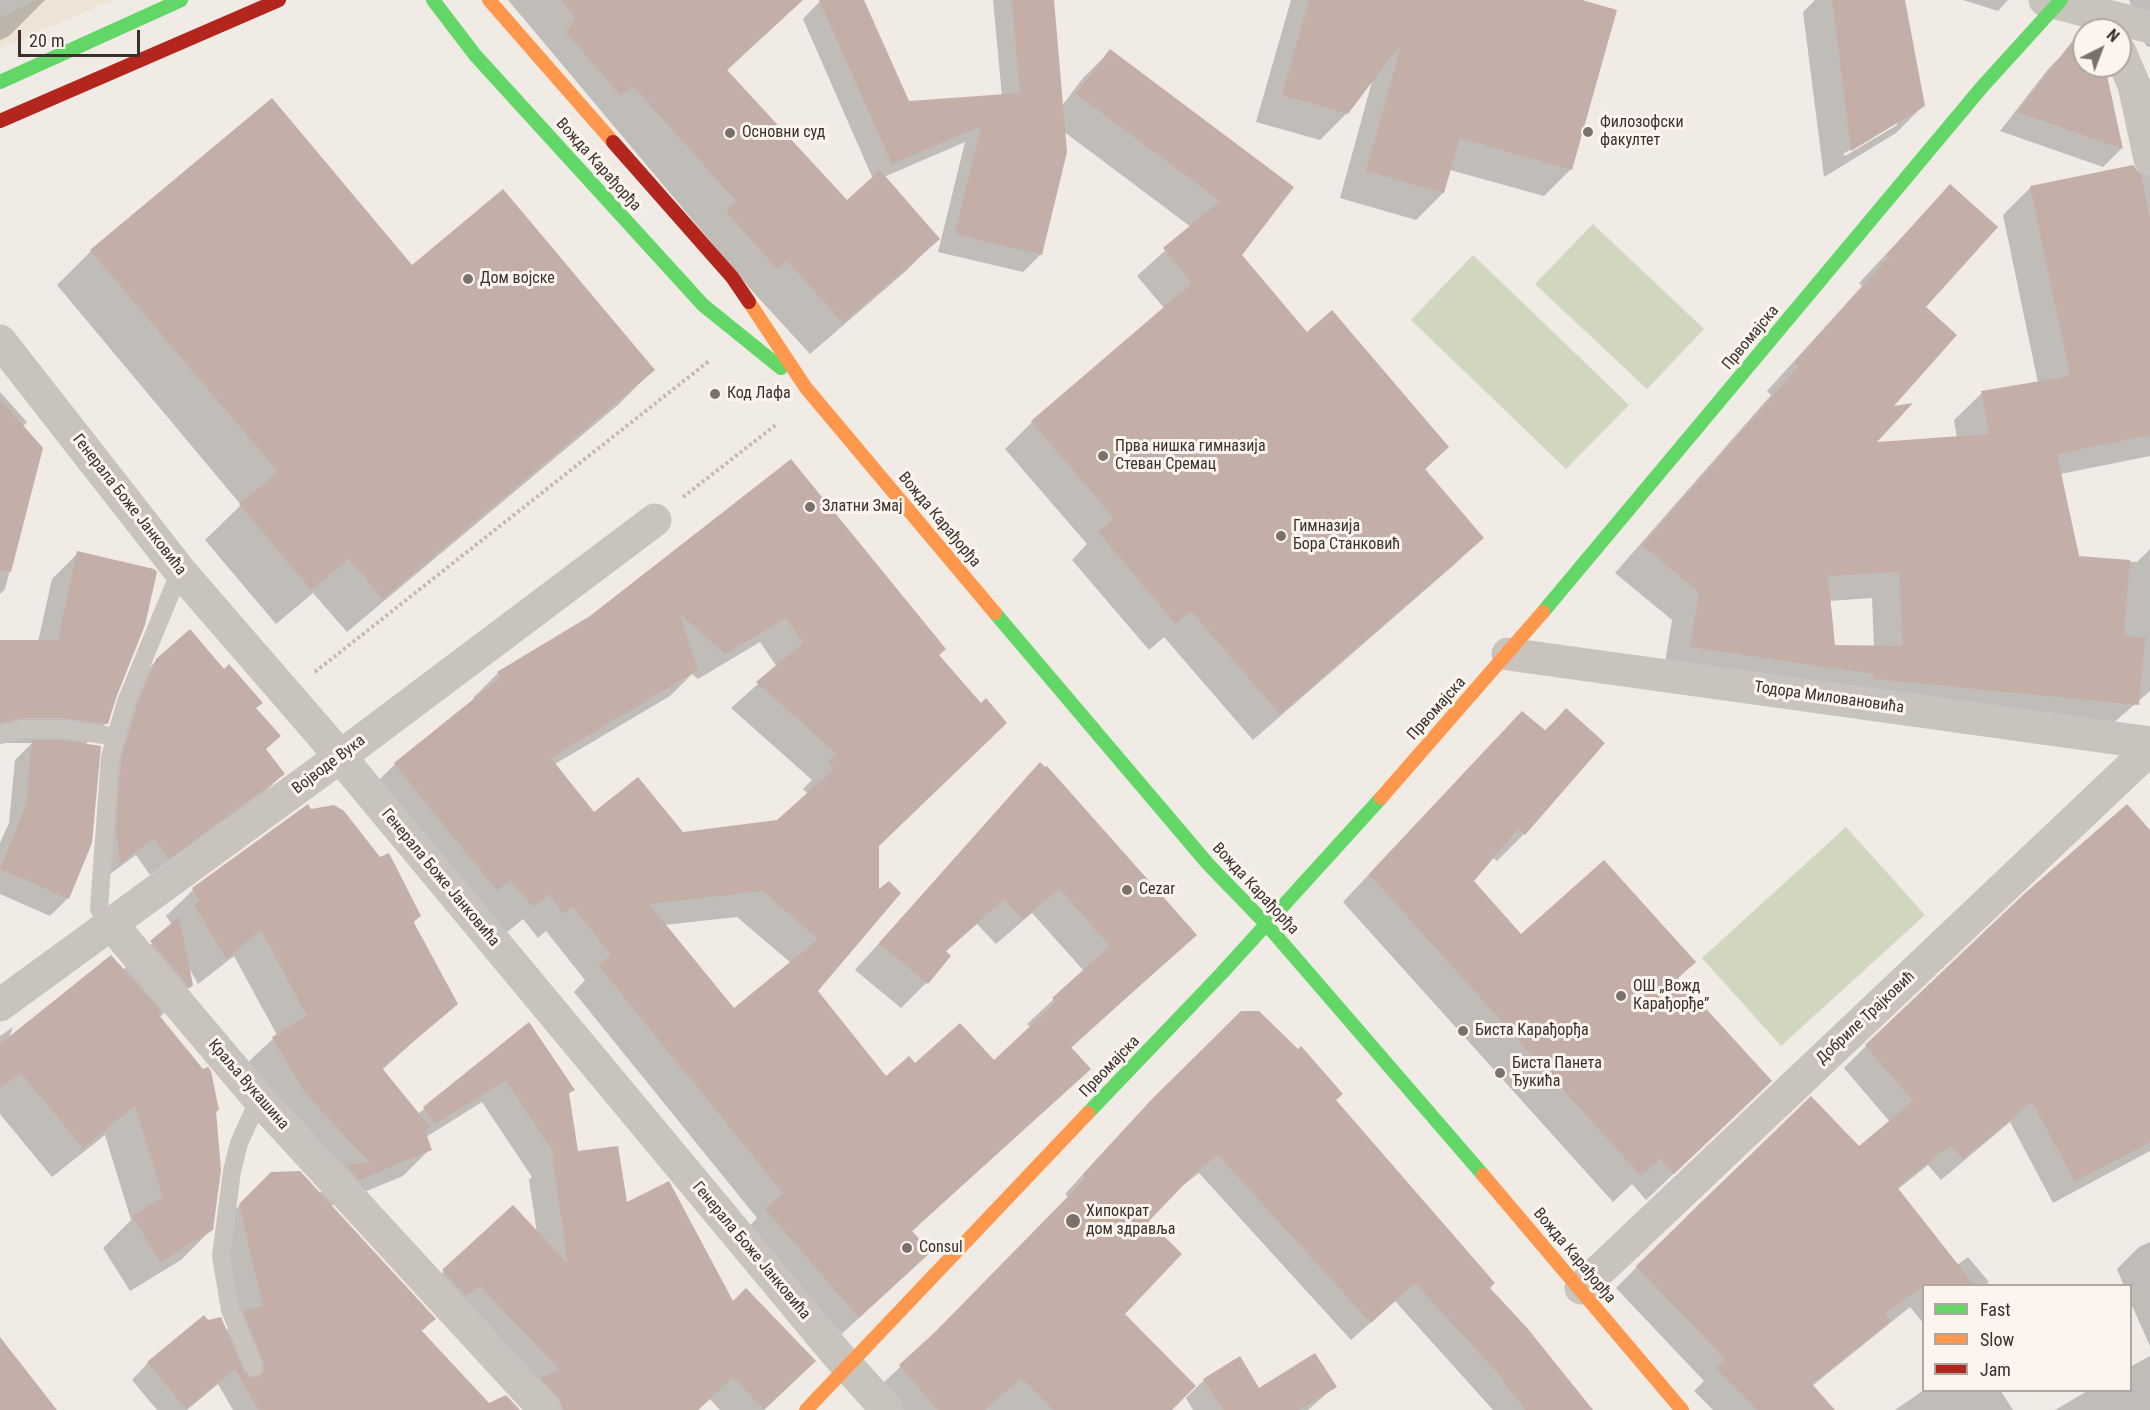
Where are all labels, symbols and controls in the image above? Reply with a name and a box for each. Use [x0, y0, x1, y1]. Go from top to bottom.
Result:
scale bar [21, 18, 142, 56]
north arrow [2072, 18, 2132, 78]
text: N [2103, 25, 2123, 46]
text: 20 m [29, 30, 64, 51]
place label: Филозофски факултет [1600, 113, 1684, 151]
street label: Вожда Карађорђа [551, 115, 645, 215]
place label: Основни суд [742, 123, 825, 143]
marker: Филозофски факултет [1581, 125, 1595, 139]
marker: Основни суд [723, 126, 737, 140]
place label: Дом војске [480, 269, 555, 289]
marker: Дом војске [461, 272, 475, 286]
street label: Првомајска [1719, 302, 1783, 374]
place label: Код Лафа [727, 384, 791, 404]
marker: Код Лафа [708, 387, 722, 401]
street label: Генерала Боже Јанковића [68, 431, 190, 579]
place label: Прва нишка гимназија Стеван Сремац [1115, 437, 1266, 475]
marker: Прва нишка гимназија Стеван Сремац [1096, 449, 1110, 463]
street label: Вожда Карађорђа [894, 469, 984, 571]
place label: Златни Змај [822, 497, 903, 517]
marker: Златни Змај [803, 500, 817, 514]
place label: Гимназија Бора Станковић [1293, 517, 1400, 555]
marker: Гимназија Бора Станковић [1274, 529, 1288, 543]
street label: Првомајска [1404, 674, 1470, 744]
street label: Тодора Миловановића [1753, 678, 1905, 718]
street label: Војводе Вука [289, 731, 369, 799]
street label: Генерала Боже Јанковића [377, 805, 503, 951]
street label: Вожда Карађорђа [1208, 839, 1302, 939]
place label: Cezar [1139, 880, 1175, 900]
marker: Cezar [1120, 883, 1134, 897]
street label: Добриле Трајковић [1813, 967, 1919, 1069]
place label: ОШ „Вожд Карађорђе” [1633, 977, 1709, 1015]
marker: ОШ „Вожд Карађорђе” [1614, 989, 1628, 1003]
place label: Биста Карађорђа [1475, 1021, 1589, 1041]
marker: Биста Карађорђа [1456, 1024, 1470, 1038]
street label: Првомајска [1076, 1032, 1144, 1102]
street label: Краља Вукашина [204, 1036, 292, 1134]
place label: Биста Панета Ђукића [1512, 1054, 1602, 1092]
marker: Биста Панета Ђукића [1493, 1066, 1507, 1080]
street label: Генерала Боже Јанковића [688, 1178, 814, 1324]
place label: Хипократ дом здравља [1086, 1202, 1175, 1240]
street label: Вожда Карађорђа [1529, 1205, 1619, 1307]
marker: Хипократ дом здравља [1064, 1212, 1082, 1230]
place label: Consul [919, 1238, 963, 1258]
marker: Consul [900, 1241, 914, 1255]
legend [1922, 1284, 2132, 1392]
text: Fast [1980, 1299, 2011, 1320]
text: Slow [1980, 1329, 2014, 1350]
text: Jam [1980, 1359, 2011, 1380]

